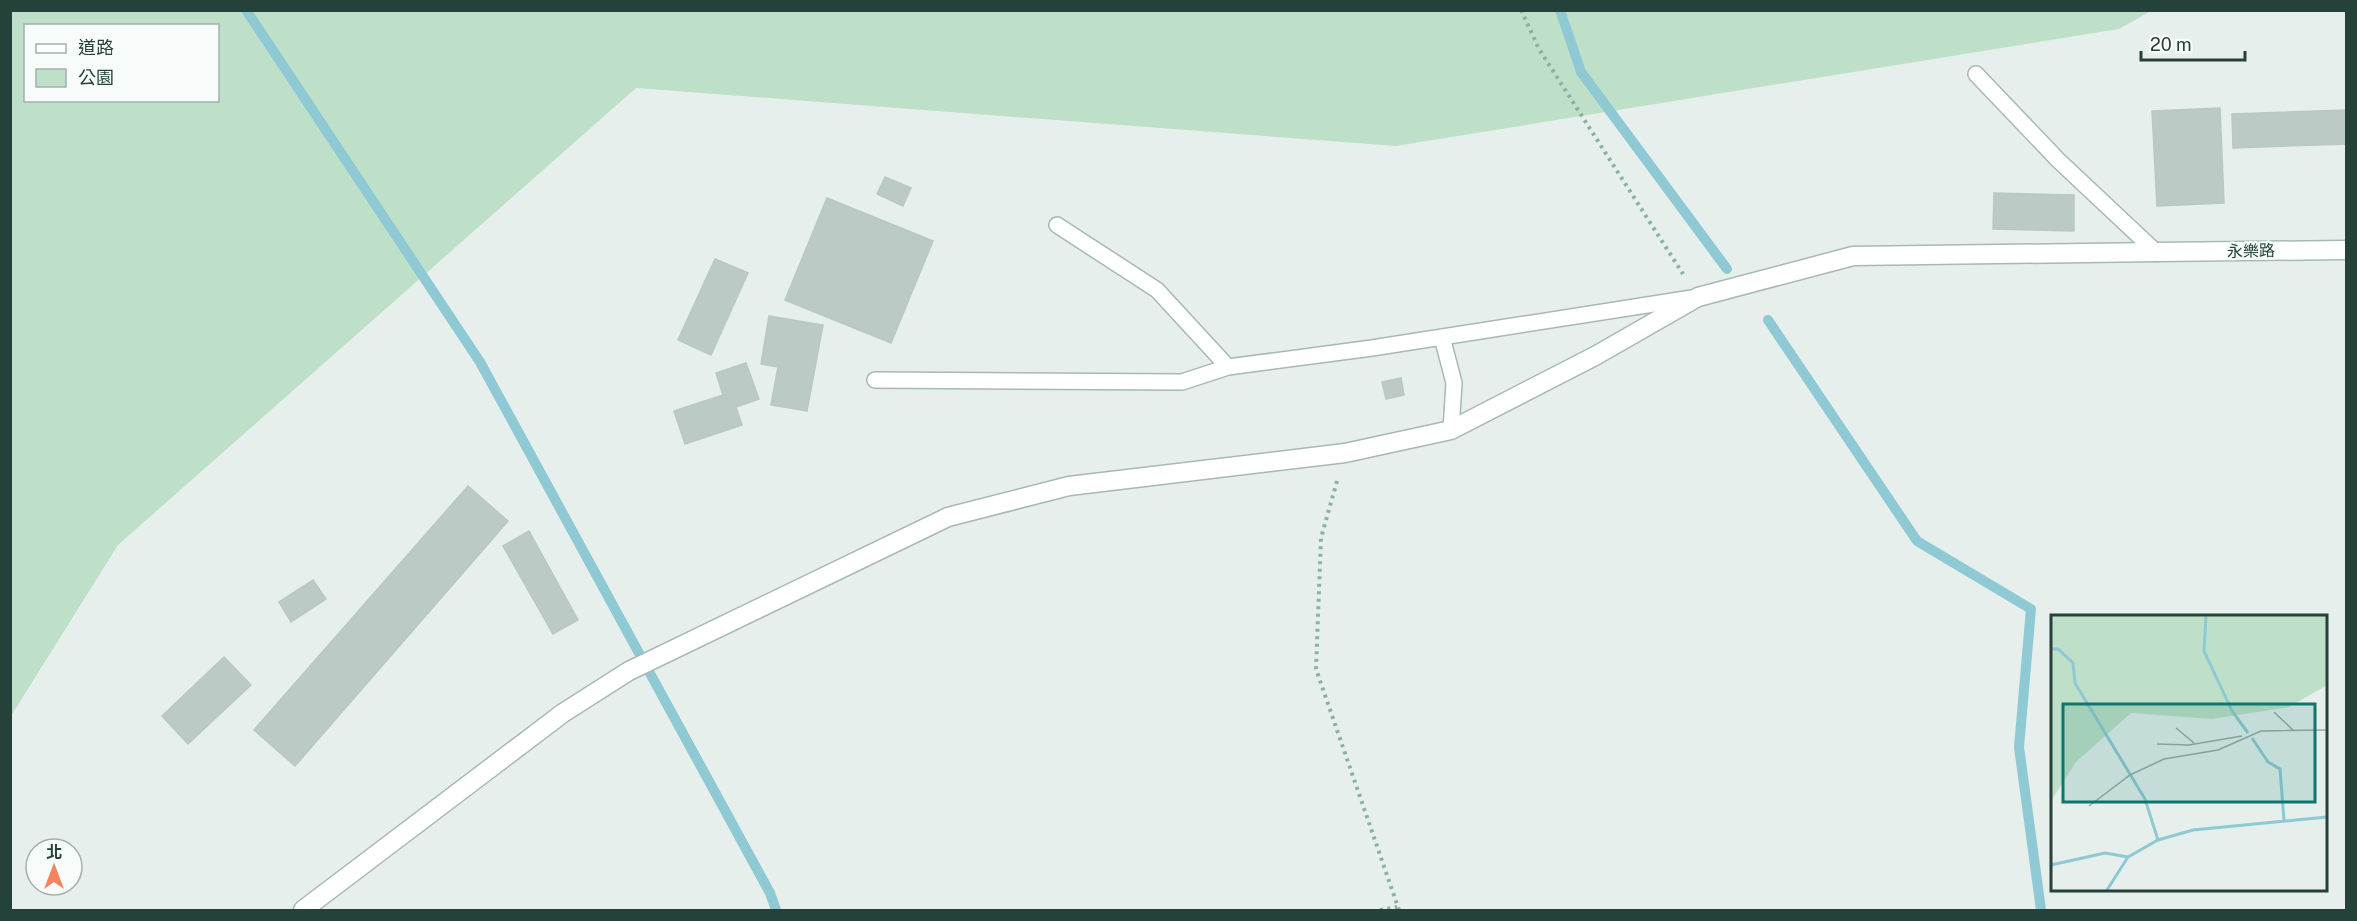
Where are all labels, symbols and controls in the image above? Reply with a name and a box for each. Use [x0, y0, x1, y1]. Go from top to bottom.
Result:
legend [24, 24, 219, 102]
scale bar [2141, 24, 2244, 62]
text: 20 m [2150, 34, 2192, 55]
text: 道路 [78, 37, 114, 58]
text: 公園 [78, 67, 114, 88]
street label: 永樂路 [2227, 241, 2275, 261]
inset map [2051, 615, 2327, 891]
north arrow [24, 837, 84, 897]
text: 北 [46, 843, 62, 862]

